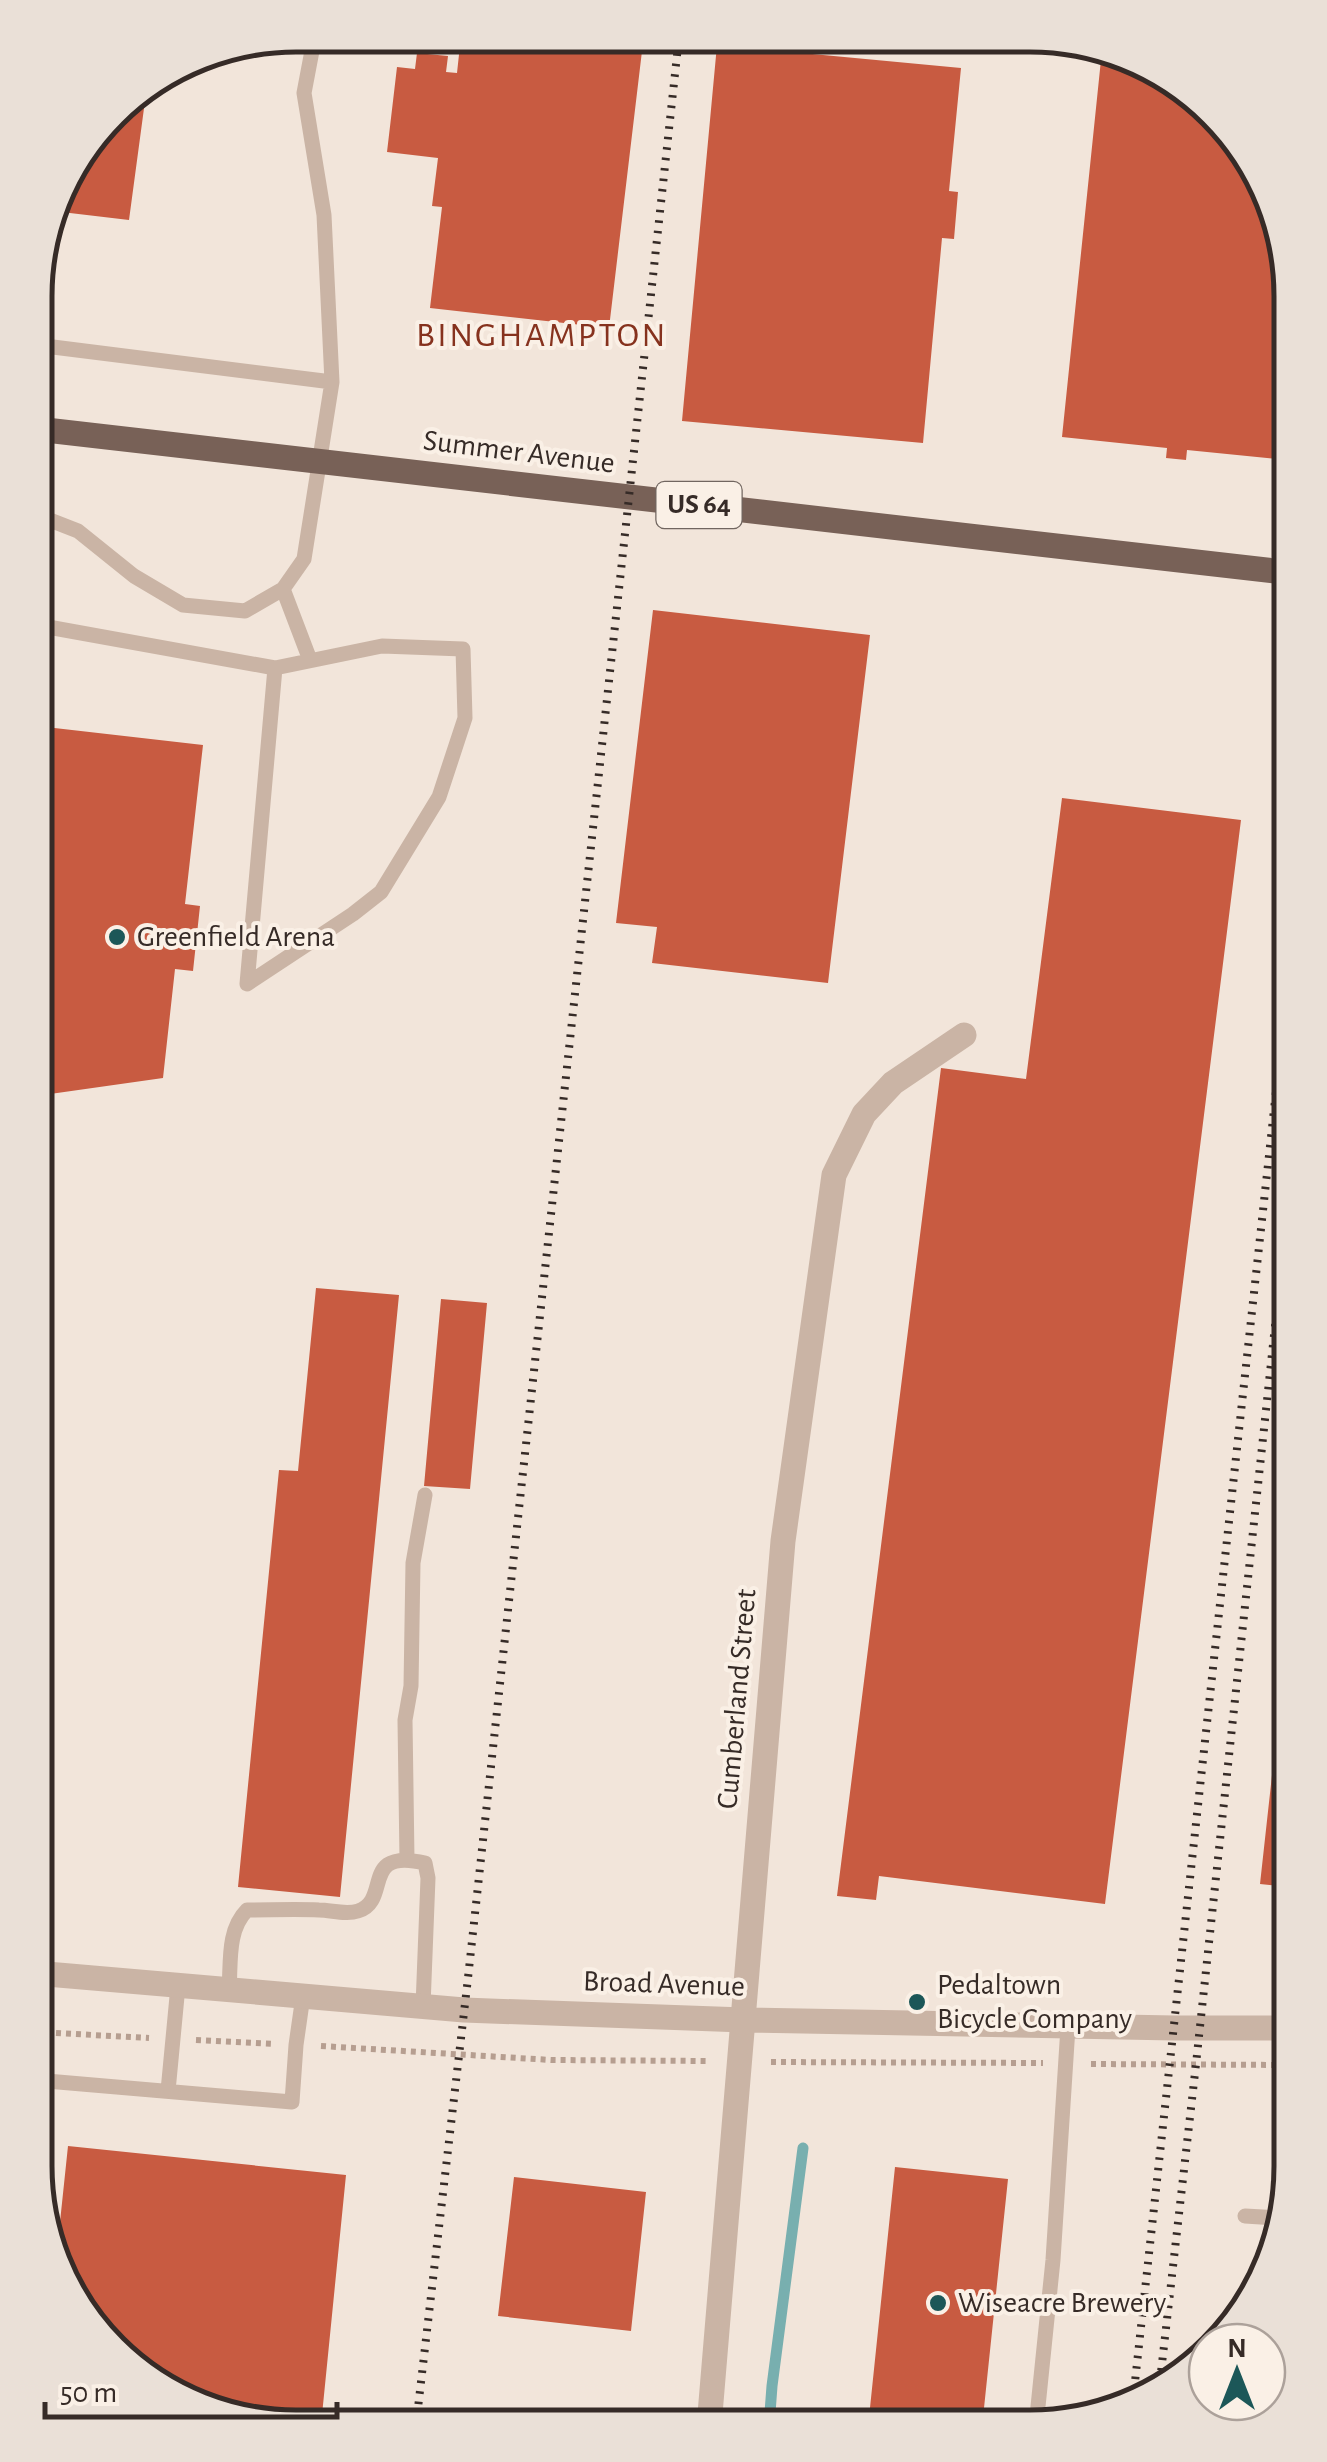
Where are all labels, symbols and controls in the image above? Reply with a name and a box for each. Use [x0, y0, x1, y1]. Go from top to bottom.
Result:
district label: BINGHAMPTON [416, 318, 668, 353]
street label: Summer Avenue [421, 425, 617, 479]
road number: US 64 [656, 482, 742, 528]
place label: Greenfield Arena [137, 922, 335, 952]
marker: Greenfield Arena [106, 926, 128, 948]
street label: Cumberland Street [712, 1587, 762, 1810]
street label: Broad Avenue [583, 1966, 745, 2002]
place label: Pedaltown Bicycle Company [937, 1970, 1132, 2034]
marker: Pedaltown Bicycle Company [906, 1991, 928, 2013]
place label: Wiseacre Brewery [958, 2288, 1167, 2318]
marker: Wiseacre Brewery [927, 2292, 949, 2314]
north arrow [1187, 2322, 1287, 2422]
text: N [1227, 2335, 1247, 2363]
scale bar [45, 2357, 338, 2419]
text: 50 m [60, 2378, 117, 2408]

